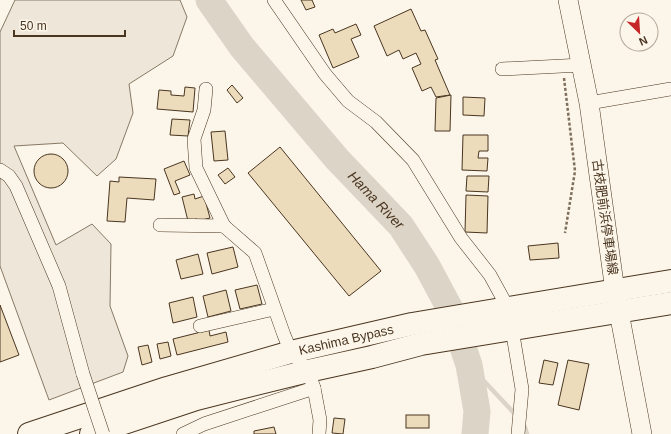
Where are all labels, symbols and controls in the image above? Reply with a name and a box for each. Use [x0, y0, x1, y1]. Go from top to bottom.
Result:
scale bar [14, 12, 125, 38]
north arrow [619, 12, 659, 52]
text: 50 m [20, 19, 47, 33]
text: N [637, 34, 649, 48]
street label: 古枝肥前浜停車場線 [589, 158, 621, 276]
water label: Hama River [345, 168, 408, 233]
street label: Kashima Bypass [297, 321, 395, 358]

